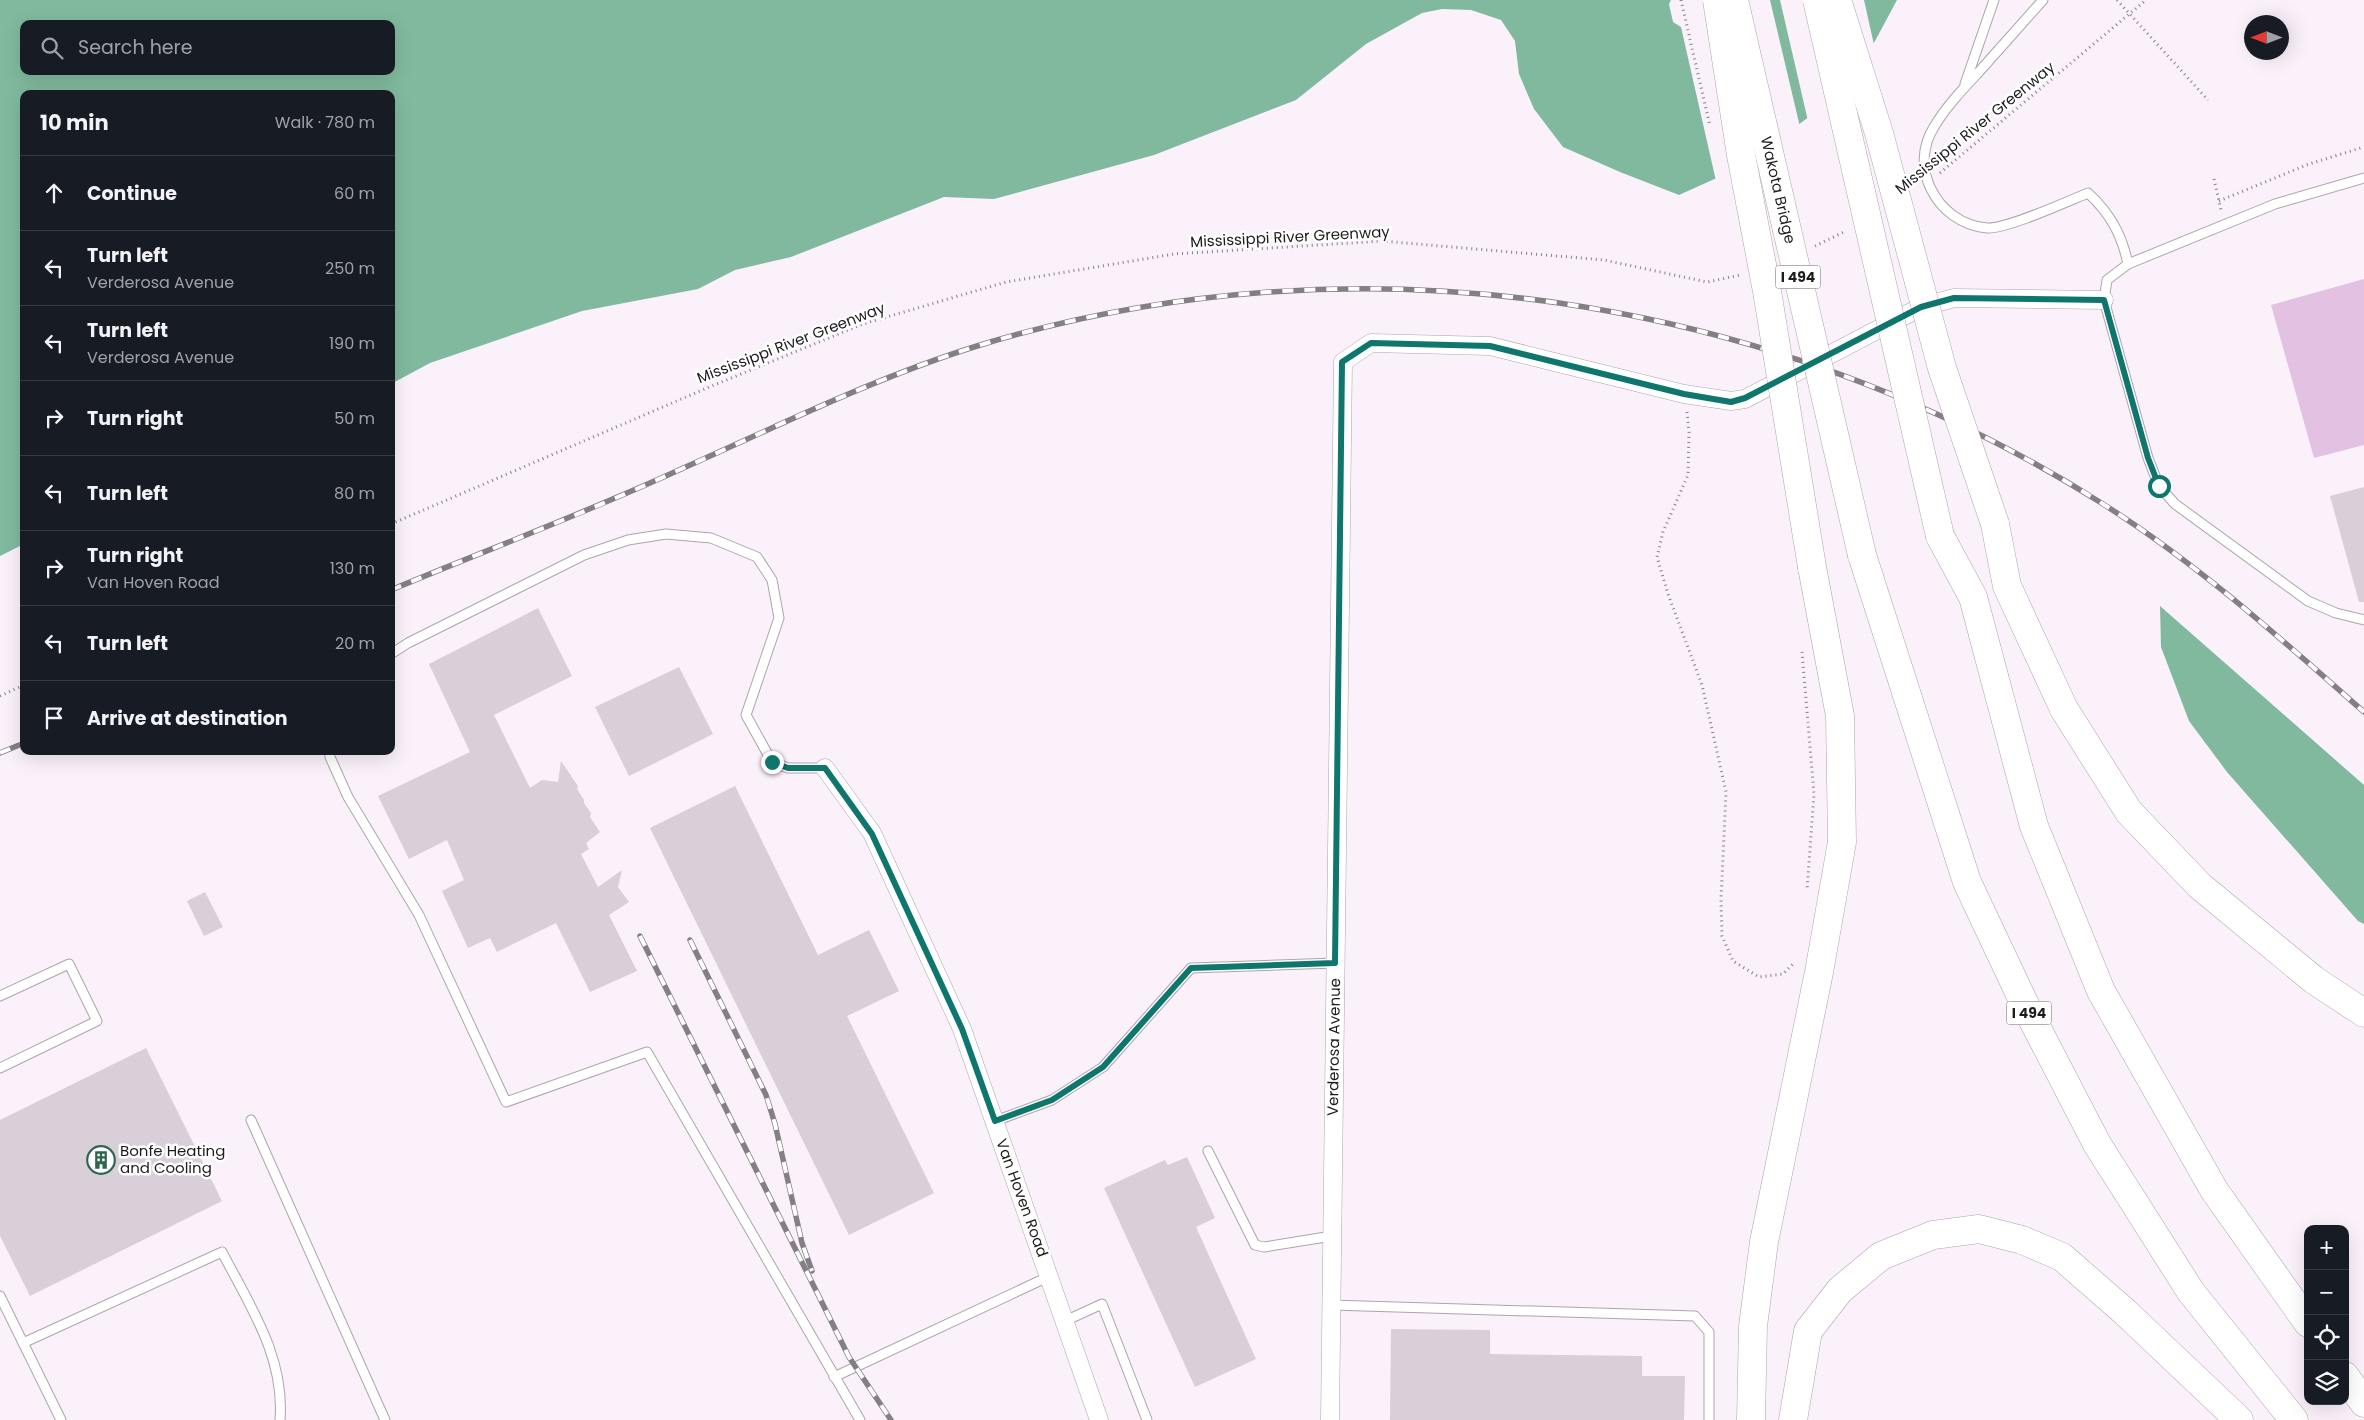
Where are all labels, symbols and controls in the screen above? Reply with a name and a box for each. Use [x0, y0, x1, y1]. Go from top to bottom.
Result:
north arrow [2244, 15, 2289, 60]
search box [20, 20, 395, 75]
icon: search [38, 34, 66, 62]
text: Search here [78, 34, 192, 61]
street label: Mississippi River Greenway [1890, 56, 2059, 199]
text: 10 min [40, 108, 109, 137]
text: Walk · 780 m [275, 111, 375, 134]
street label: Wakota Bridge [1756, 134, 1801, 246]
icon: ahead [40, 179, 68, 207]
text: Continue [87, 180, 177, 207]
text: 60 m [334, 182, 375, 205]
street label: Mississippi River Greenway [1190, 221, 1391, 252]
text: Turn left [87, 242, 168, 269]
icon: left [40, 254, 68, 282]
text: 250 m [325, 257, 375, 280]
road number: I 494 [1776, 266, 1820, 288]
text: Verderosa Avenue [87, 271, 234, 294]
street label: Mississippi River Greenway [694, 297, 888, 388]
text: Turn left [87, 317, 168, 344]
icon: left [40, 329, 68, 357]
text: 190 m [329, 332, 375, 355]
text: Verderosa Avenue [87, 346, 234, 369]
icon: right [40, 404, 68, 432]
text: Turn right [87, 405, 183, 432]
text: 50 m [334, 407, 375, 430]
route start [2148, 475, 2171, 498]
icon: left [40, 479, 68, 507]
text: Turn left [87, 480, 168, 507]
text: 80 m [334, 482, 375, 505]
text: Turn right [87, 542, 183, 569]
icon: right [40, 554, 68, 582]
text: 130 m [330, 557, 375, 580]
text: Van Hoven Road [87, 571, 219, 594]
icon: left [40, 629, 68, 657]
text: Turn left [87, 630, 168, 657]
text: 20 m [335, 632, 375, 655]
icon: arrive [40, 704, 68, 732]
text: Arrive at destination [87, 705, 288, 732]
route end [761, 751, 784, 774]
street label: Verderosa Avenue [1322, 978, 1345, 1116]
road number: I 494 [2006, 1001, 2052, 1024]
street label: Van Hoven Road [991, 1136, 1054, 1260]
place label: Bonfe Heating and Cooling [120, 1140, 225, 1178]
building icon: Bonfe Heating and Cooling [86, 1145, 116, 1175]
map controls [2304, 1225, 2349, 1405]
button: + [2304, 1225, 2349, 1270]
button: − [2304, 1270, 2349, 1315]
button: locate [2304, 1315, 2349, 1360]
button: layers [2304, 1360, 2349, 1405]

